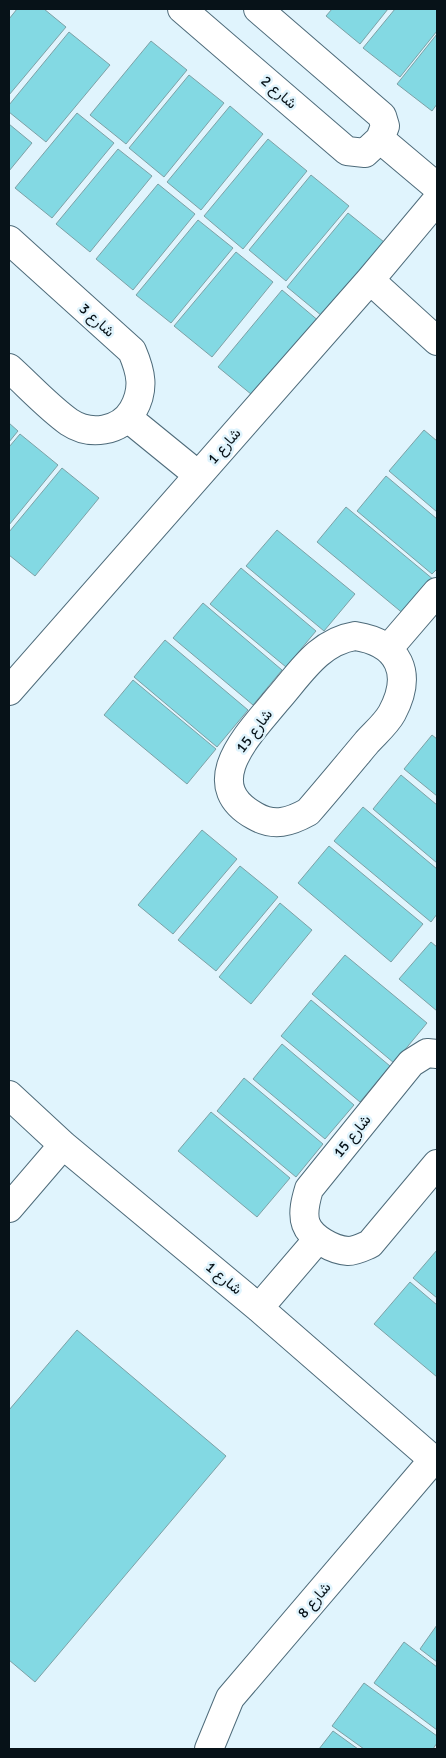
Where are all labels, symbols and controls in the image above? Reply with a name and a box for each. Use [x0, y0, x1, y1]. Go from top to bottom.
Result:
street label: شارع 2 [256, 72, 301, 114]
street label: شارع 3 [74, 299, 119, 342]
street label: شارع 1 [204, 424, 246, 469]
street label: شارع 15 [232, 706, 278, 757]
street label: شارع 15 [329, 1111, 376, 1162]
street label: شارع 1 [201, 1258, 246, 1300]
street label: شارع 8 [294, 1578, 336, 1623]

